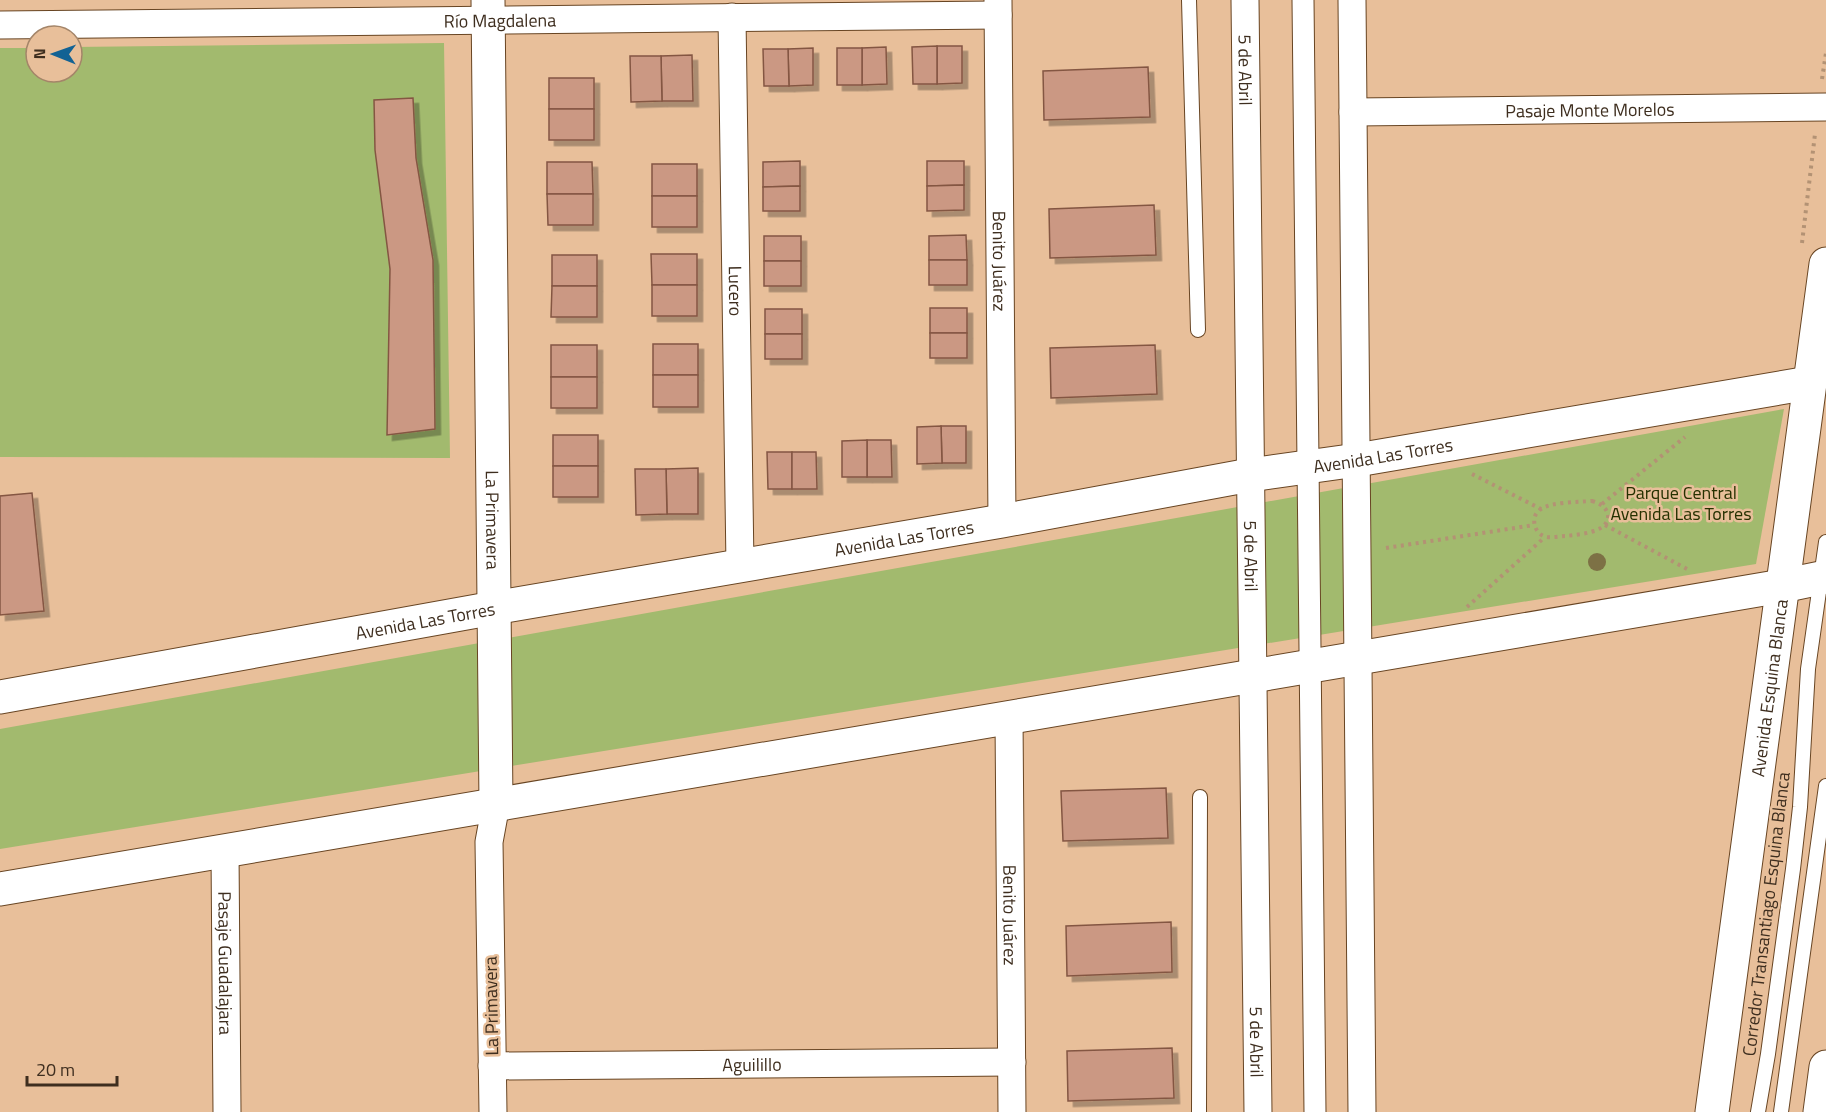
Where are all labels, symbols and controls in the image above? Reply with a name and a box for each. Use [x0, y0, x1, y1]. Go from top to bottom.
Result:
street label: Río Magdalena [444, 6, 556, 34]
north arrow [24, 24, 84, 84]
street label: 5 de Abril [1232, 34, 1260, 106]
text: N [27, 48, 51, 59]
street label: Pasaje Monte Morelos [1505, 95, 1675, 124]
street label: Benito Juárez [986, 210, 1014, 311]
street label: Lucero [722, 266, 750, 316]
street label: Avenida Las Torres [1311, 430, 1455, 480]
street label: La Primavera [479, 470, 507, 570]
park label: Parque Central Avenida Las Torres [1610, 479, 1752, 527]
street label: Avenida Las Torres [832, 513, 976, 563]
street label: 5 de Abril [1238, 520, 1265, 592]
street label: Avenida Las Torres [353, 595, 497, 646]
street label: Avenida Esquina Blanca [1744, 597, 1794, 778]
street label: Corredor Transantiago Esquina Blanca [1735, 770, 1797, 1058]
street label: Benito Juárez [997, 865, 1024, 965]
street label: Pasaje Guadalajara [212, 891, 240, 1035]
street label: La Primavera [477, 956, 505, 1056]
street label: 5 de Abril [1243, 1006, 1271, 1078]
scale bar [27, 1049, 117, 1087]
street label: Aguilillo [722, 1050, 782, 1078]
text: 20 m [36, 1056, 75, 1083]

